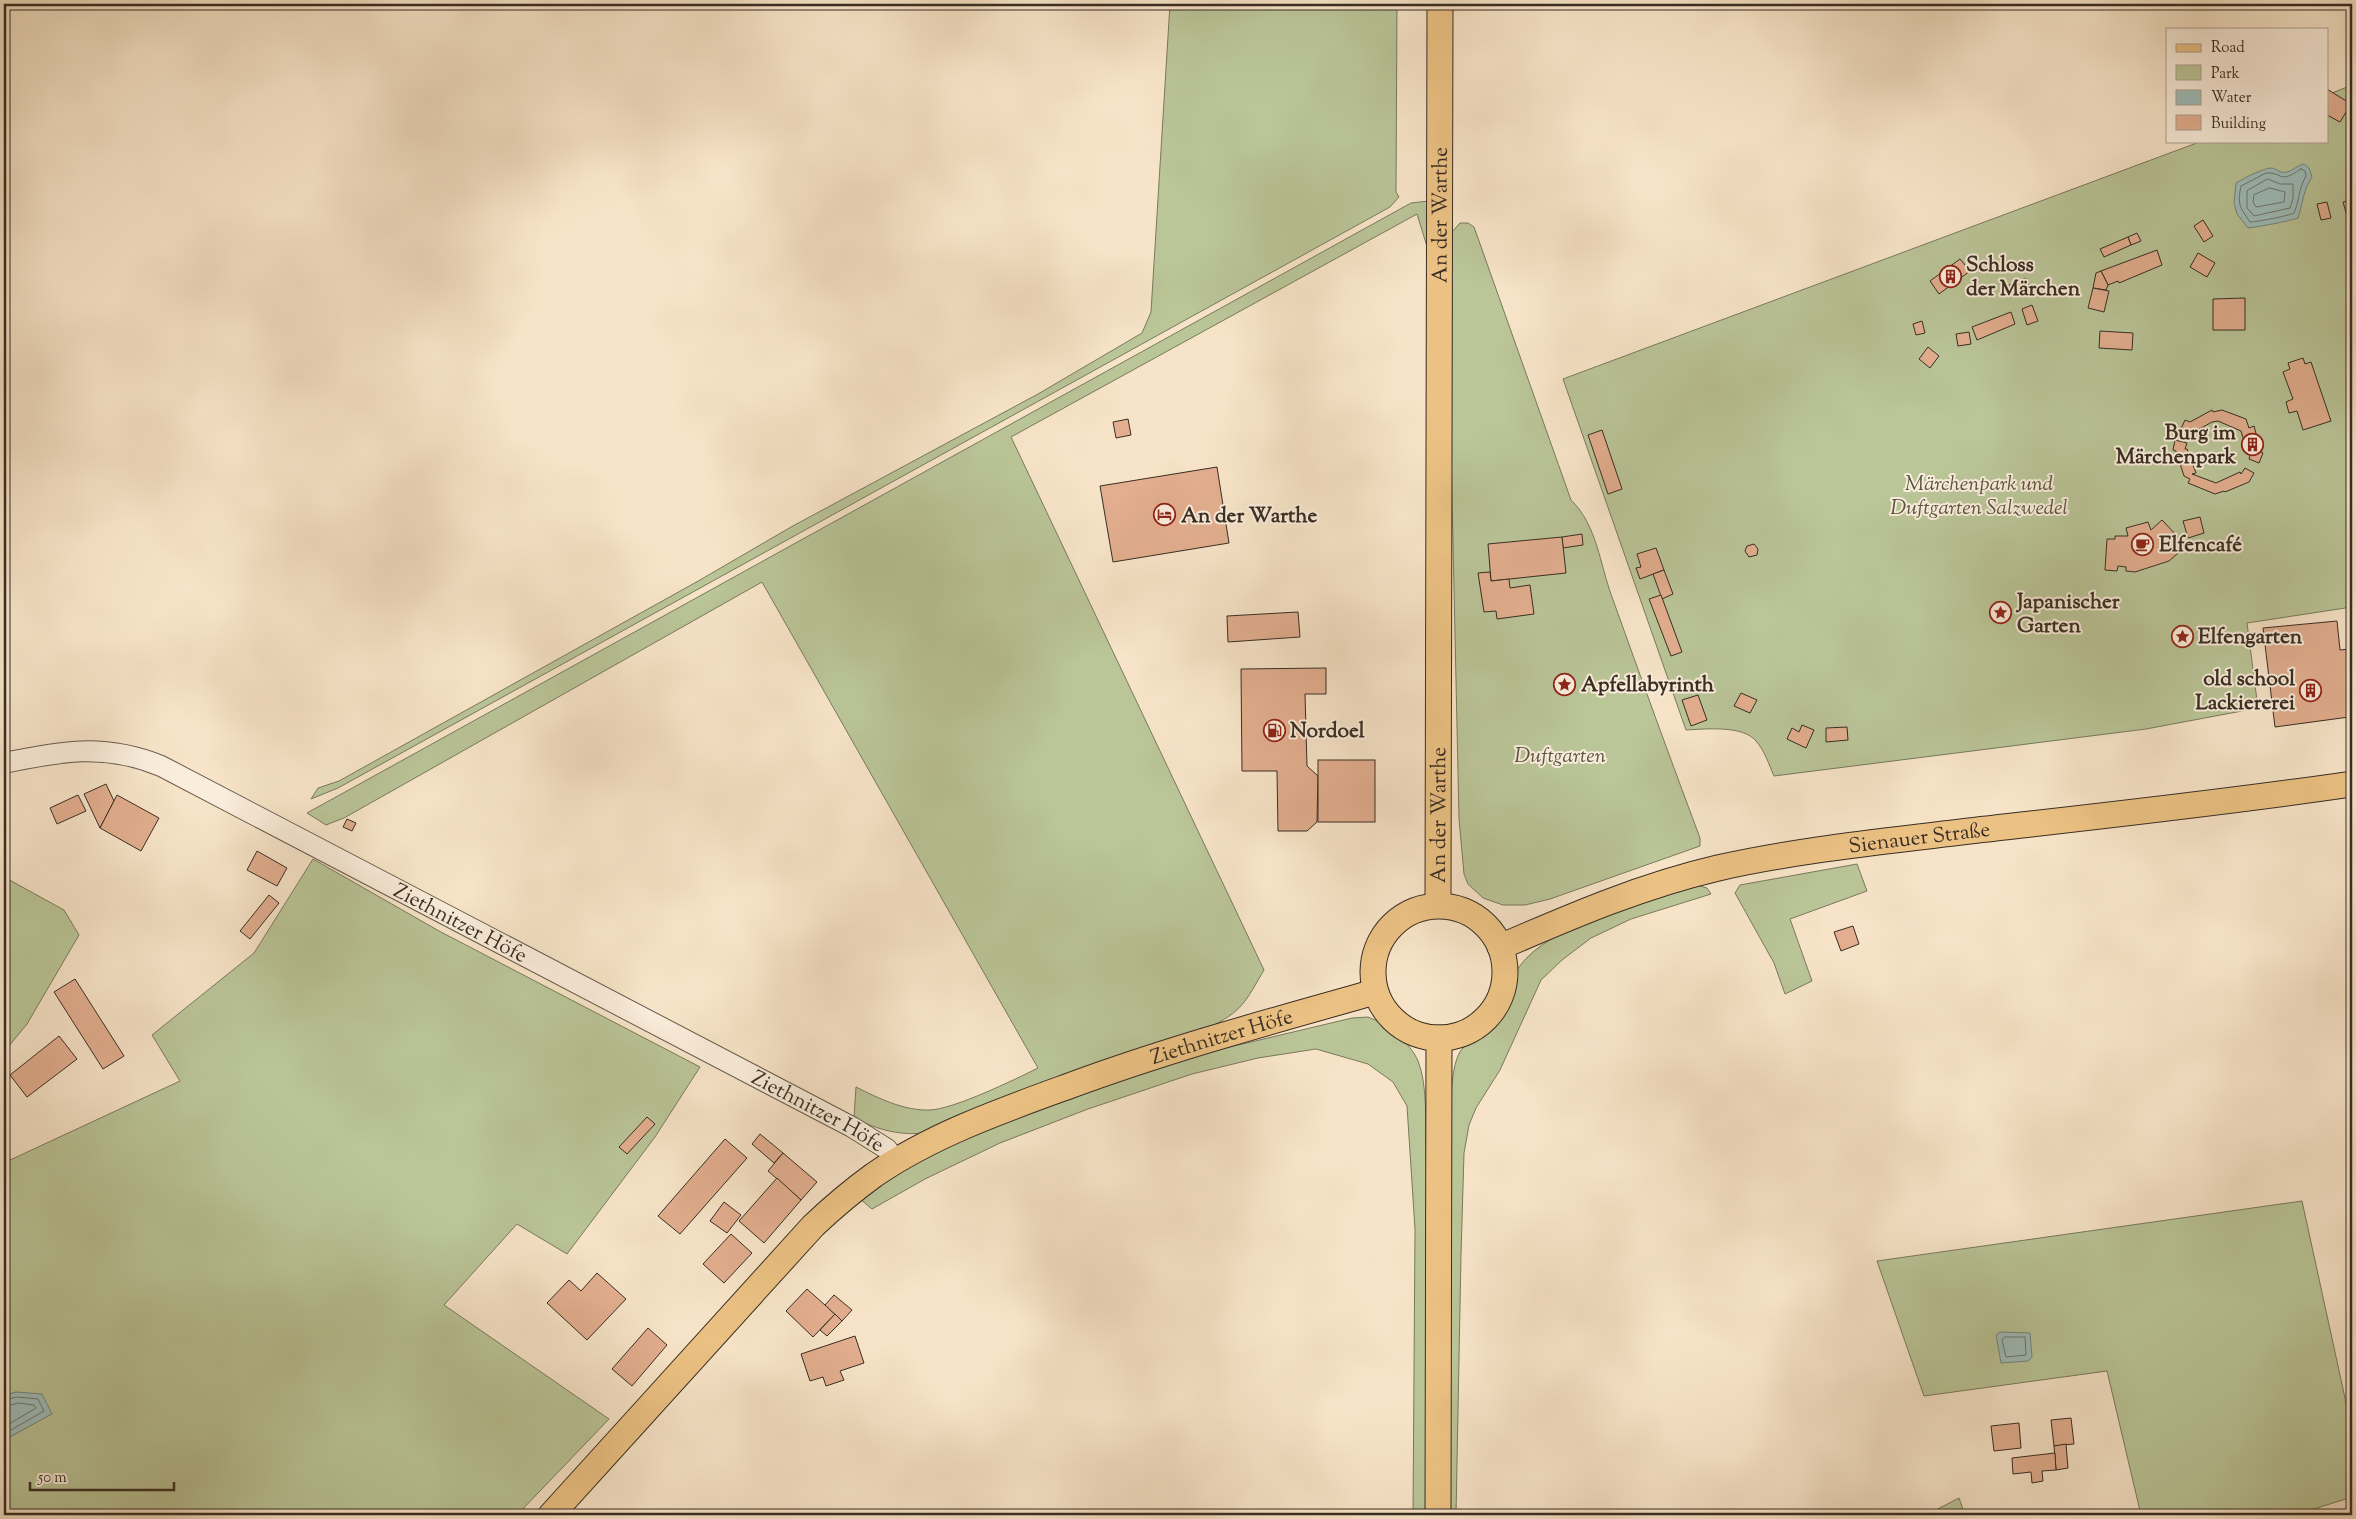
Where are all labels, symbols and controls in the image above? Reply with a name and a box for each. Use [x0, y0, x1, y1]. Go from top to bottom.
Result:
legend [2166, 28, 2328, 142]
text: Road [2211, 38, 2245, 59]
text: Park [2211, 64, 2240, 85]
text: Water [2211, 88, 2252, 109]
text: Building [2211, 114, 2266, 135]
street label: An der Warthe [1426, 147, 1457, 283]
place label: Schloss der Märchen [1966, 251, 2081, 305]
building icon: Schloss der Märchen [1938, 264, 1962, 288]
place label: Burg im Märchenpark [2116, 419, 2237, 473]
building icon: Burg im Märchenpark [2240, 432, 2264, 456]
park label: Märchenpark und Duftgarten Salzwedel [1890, 470, 2068, 524]
place label: An der Warthe [1181, 502, 1317, 532]
hotel icon: An der Warthe [1153, 503, 1177, 527]
place label: Elfencafé [2159, 531, 2242, 561]
cafe icon: Elfencafé [2131, 532, 2155, 556]
place label: Japanischer Garten [2015, 588, 2120, 642]
place icon: Japanischer Garten [1989, 601, 2013, 625]
place label: Elfengarten [2198, 623, 2303, 653]
place icon: Elfengarten [2170, 624, 2194, 648]
place label: old school Lackiererei [2195, 665, 2295, 719]
place label: Apfellabyrinth [1581, 671, 1715, 701]
place icon: Apfellabyrinth [1553, 672, 1577, 696]
building icon: old school Lackiererei [2299, 678, 2323, 702]
place label: Nordoel [1290, 717, 1365, 747]
fuel station icon: Nordoel [1262, 718, 1286, 742]
park label: Duftgarten [1514, 742, 1606, 772]
street label: An der Warthe [1425, 747, 1455, 883]
street label: Sienauer Straße [1847, 816, 1992, 863]
street label: Ziethnitzer Höfe [388, 877, 532, 972]
street label: Ziethnitzer Höfe [1147, 1003, 1297, 1074]
street label: Ziethnitzer Höfe [746, 1064, 889, 1161]
scale bar [30, 1459, 174, 1491]
text: 50 m [37, 1468, 67, 1489]

